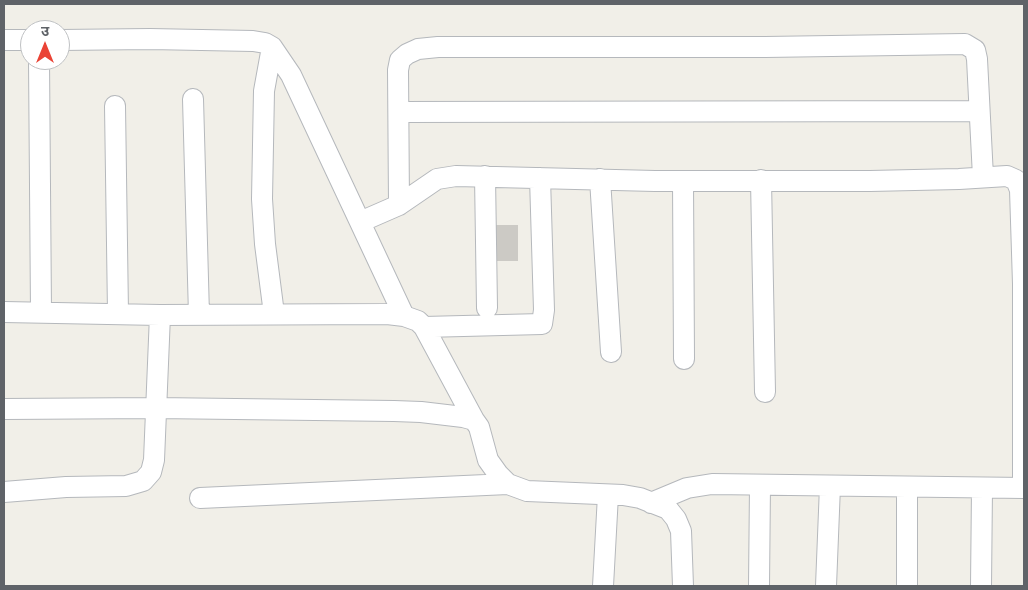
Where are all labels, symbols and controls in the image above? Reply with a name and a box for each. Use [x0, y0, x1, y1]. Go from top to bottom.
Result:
north arrow [20, 20, 70, 70]
text: उ [41, 23, 49, 39]

